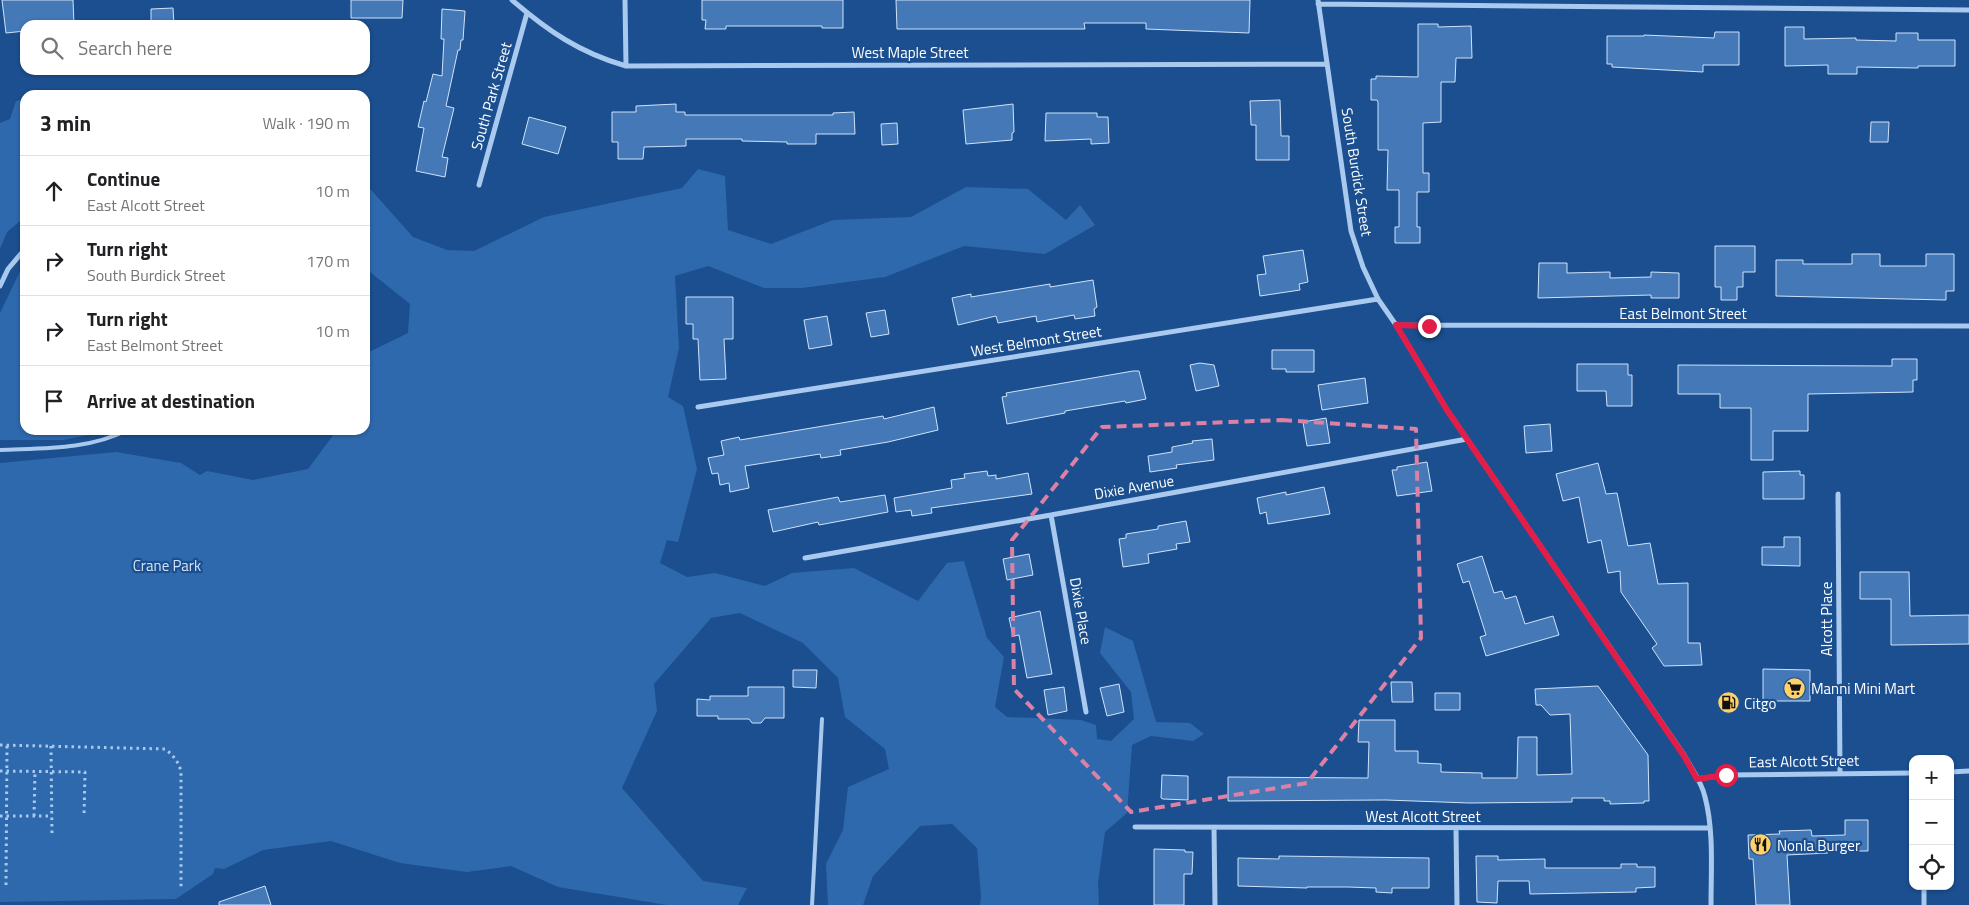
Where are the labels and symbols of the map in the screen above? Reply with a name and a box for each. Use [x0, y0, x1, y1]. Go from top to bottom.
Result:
street label: South Park Street [465, 39, 518, 153]
street label: West Maple Street [851, 41, 969, 64]
street label: South Burdick Street [1335, 106, 1379, 239]
street label: East Belmont Street [1619, 302, 1747, 325]
route end [1418, 315, 1441, 338]
street label: West Belmont Street [969, 319, 1104, 363]
street label: Dixie Avenue [1092, 469, 1176, 505]
park label: Crane Park [133, 554, 201, 577]
street label: Dixie Place [1064, 576, 1098, 646]
street label: Alcott Place [1815, 582, 1838, 656]
supermarket icon: Manni Mini Mart [1783, 676, 1807, 700]
place label: Manni Mini Mart [1811, 677, 1916, 700]
fuel station icon: Citgo [1716, 691, 1740, 715]
place label: Citgo [1744, 692, 1776, 715]
street label: East Alcott Street [1749, 749, 1860, 773]
route start [1715, 764, 1738, 787]
street label: West Alcott Street [1365, 805, 1481, 828]
restaurant icon: Nonla Burger [1749, 833, 1773, 857]
place label: Nonla Burger [1777, 834, 1860, 857]

